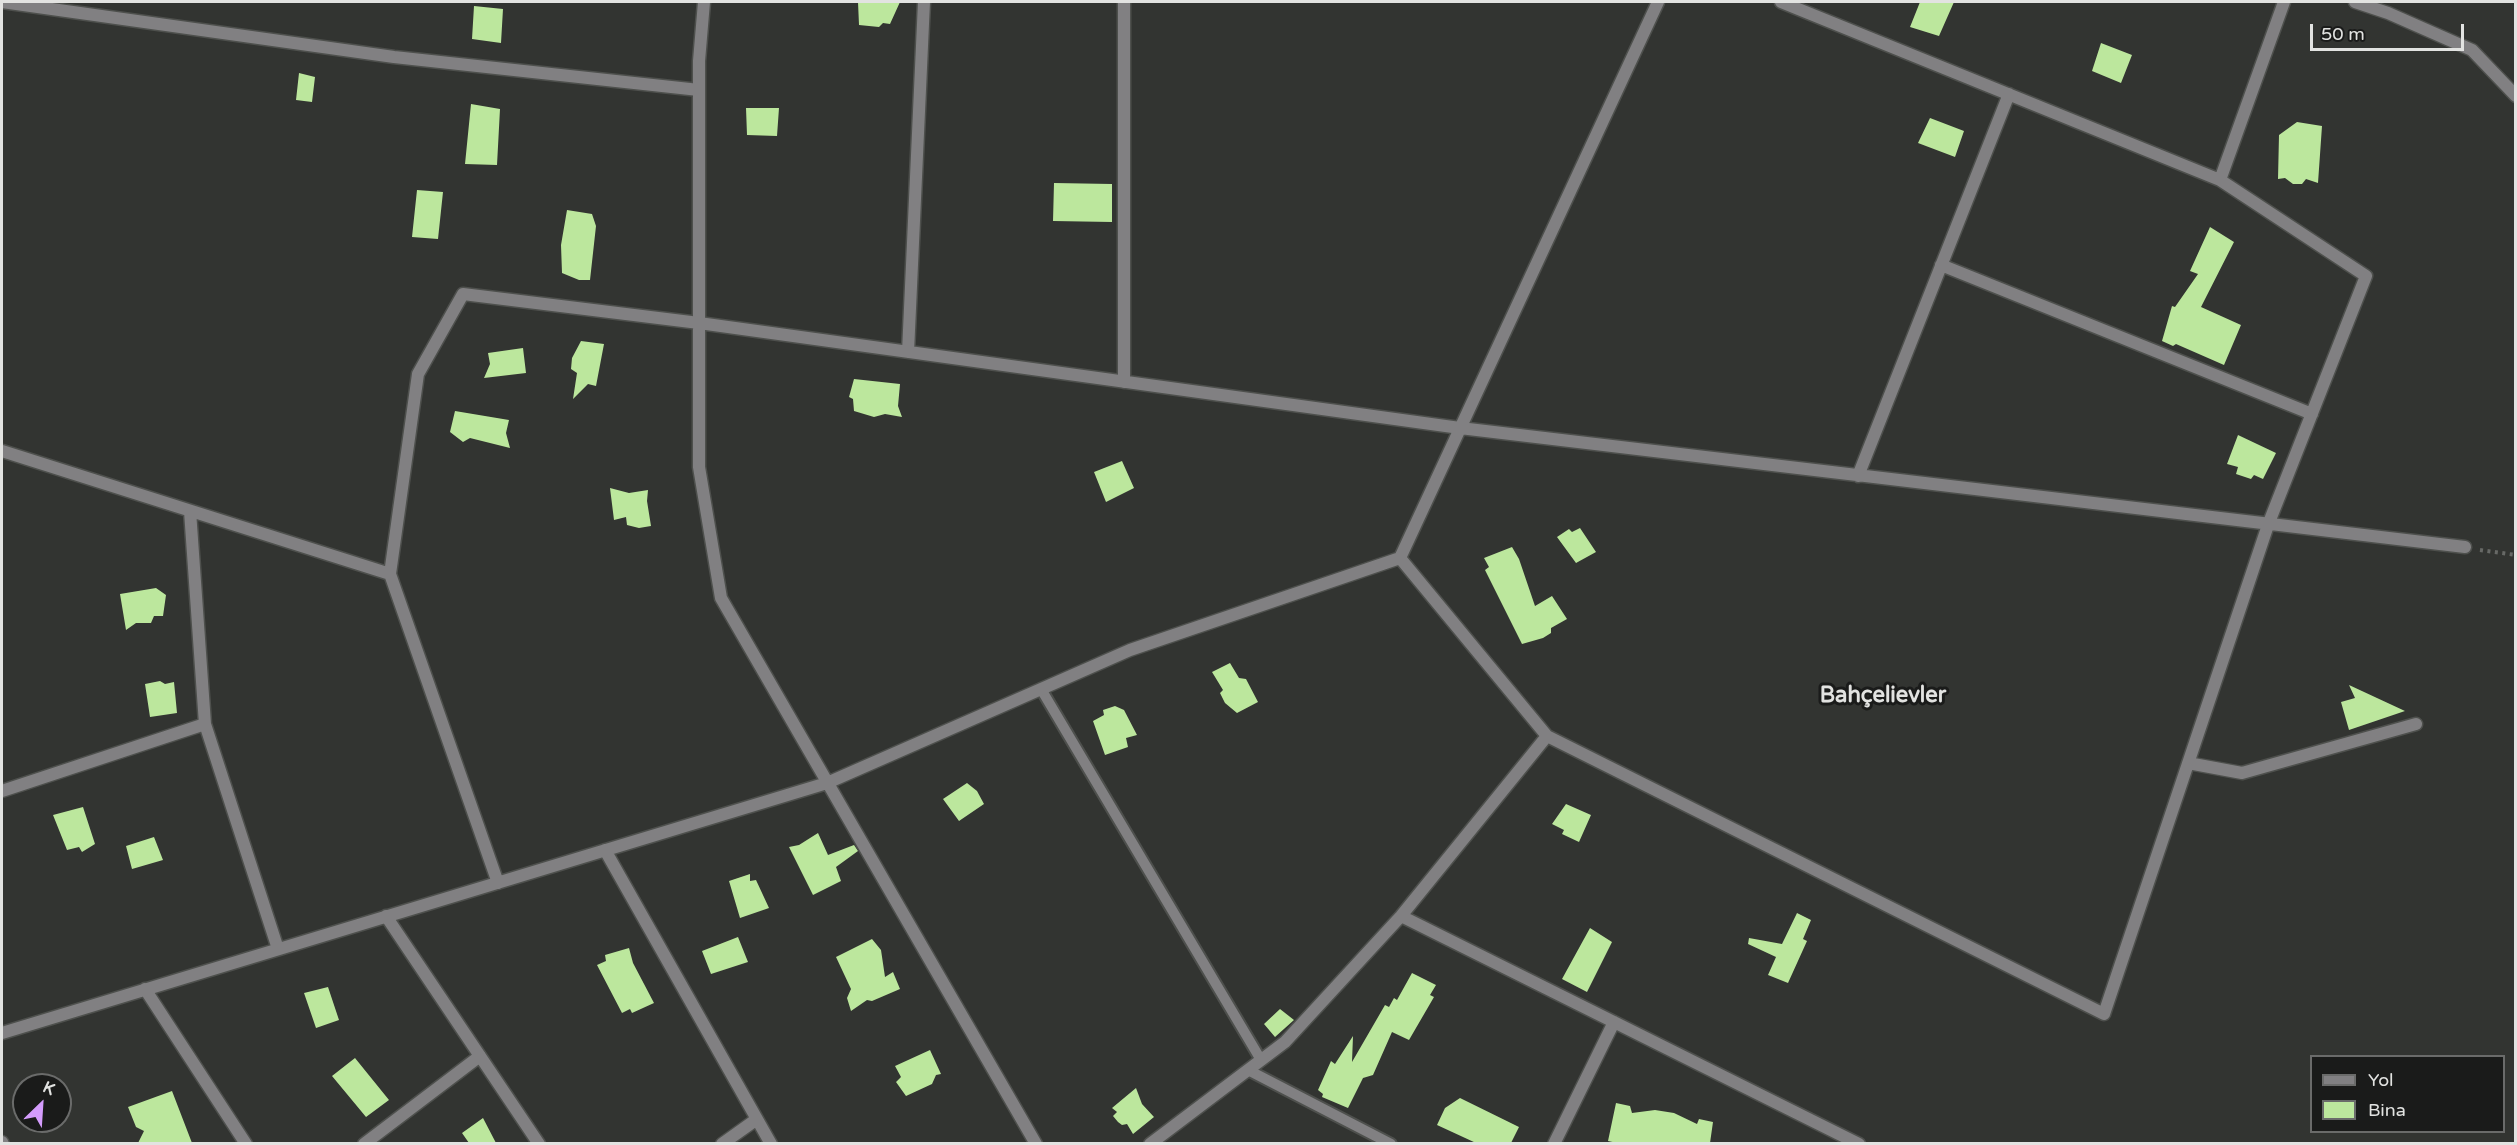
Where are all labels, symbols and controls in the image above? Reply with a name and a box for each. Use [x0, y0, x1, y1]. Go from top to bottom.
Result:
scale bar [2313, 12, 2468, 50]
text: 50 m [2321, 23, 2365, 45]
district label: Bahçelievler [1820, 683, 1946, 709]
legend [2310, 1055, 2505, 1133]
text: Yol [2368, 1069, 2394, 1091]
north arrow [12, 1073, 72, 1133]
text: K [40, 1077, 58, 1100]
text: Bina [2368, 1099, 2406, 1121]

